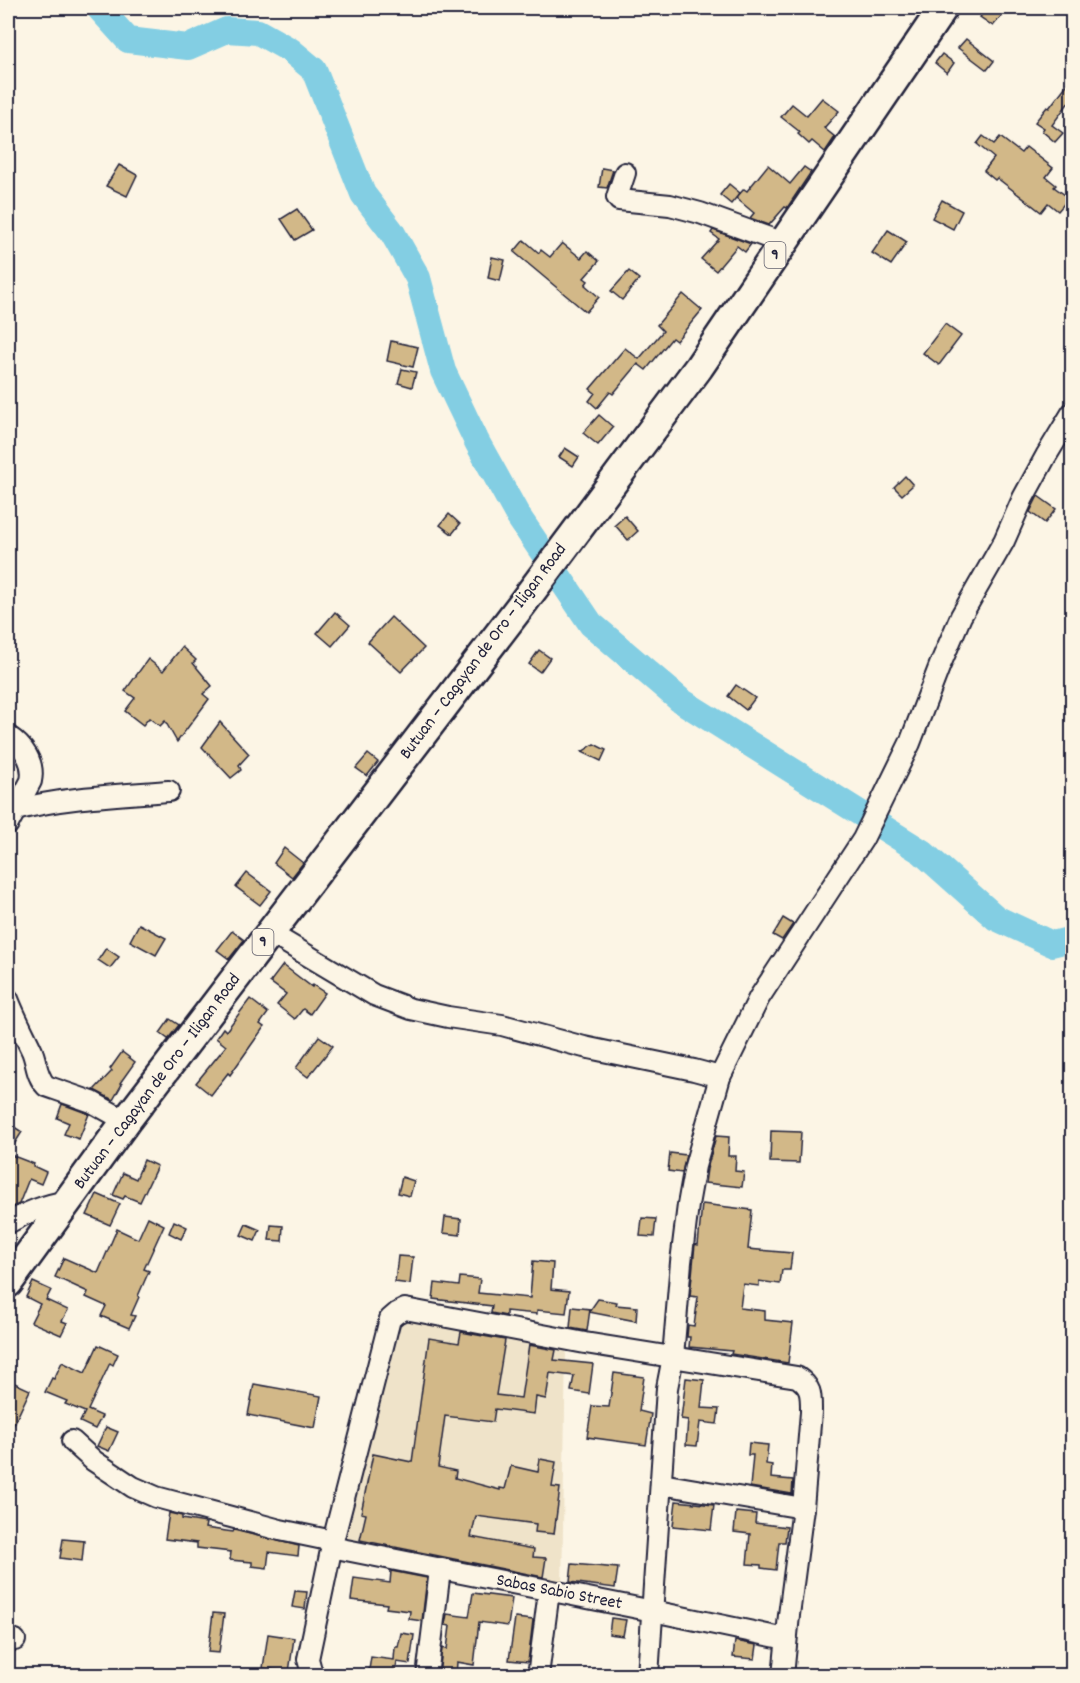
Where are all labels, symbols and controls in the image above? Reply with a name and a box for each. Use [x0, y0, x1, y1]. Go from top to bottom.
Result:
road number: 9 [764, 242, 786, 268]
street label: Butuan – Cagayan de Oro – Iligan Road [394, 539, 574, 765]
road number: 9 [252, 929, 274, 955]
street label: Butuan – Cagayan de Oro – Iligan Road [68, 969, 248, 1195]
street label: Sabas Sabio Street [494, 1569, 624, 1618]

